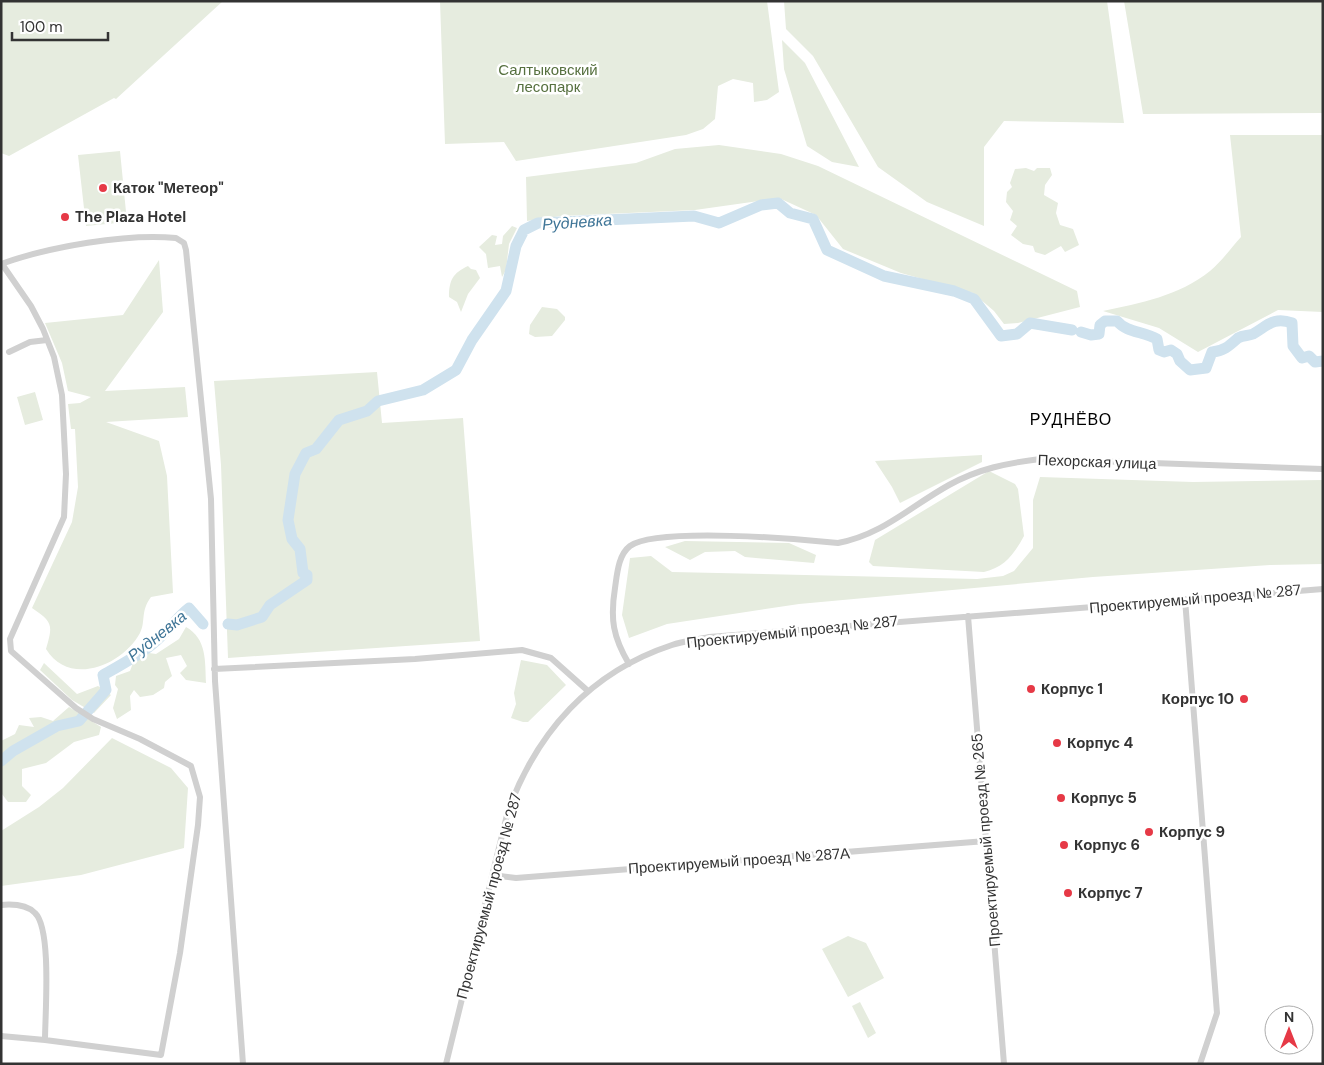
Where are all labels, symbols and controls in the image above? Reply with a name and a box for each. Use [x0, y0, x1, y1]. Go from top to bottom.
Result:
scale bar [12, 10, 109, 42]
text: 100 m [20, 17, 63, 37]
park label: Салтыковский лесопарк [498, 60, 598, 97]
place label: Каток "Метеор" [113, 178, 224, 198]
marker: Каток "Метеор" [97, 182, 109, 194]
place label: The Plaza Hotel [75, 207, 186, 227]
water label: Рудневка [541, 209, 613, 235]
marker: The Plaza Hotel [59, 211, 71, 223]
district label: РУДНЁВО [1030, 409, 1112, 430]
street label: Пехорская улица [1037, 450, 1157, 474]
street label: Проектируемый проезд № 287 [1088, 580, 1302, 618]
water label: Рудневка [123, 606, 191, 666]
street label: Проектируемый проезд № 287 [685, 611, 899, 653]
place label: Корпус 1 [1041, 679, 1103, 699]
marker: Корпус 1 [1025, 683, 1037, 695]
place label: Корпус 10 [1162, 689, 1234, 709]
marker: Корпус 10 [1238, 693, 1250, 705]
street label: Проектируемый проезд № 265 [967, 732, 1005, 948]
place label: Корпус 4 [1067, 733, 1133, 753]
marker: Корпус 4 [1051, 737, 1063, 749]
place label: Корпус 5 [1071, 788, 1137, 808]
street label: Проектируемый проезд № 287 [452, 791, 526, 1001]
marker: Корпус 5 [1055, 792, 1067, 804]
place label: Корпус 9 [1159, 822, 1225, 842]
marker: Корпус 9 [1143, 826, 1155, 838]
place label: Корпус 6 [1074, 835, 1140, 855]
marker: Корпус 6 [1058, 839, 1070, 851]
street label: Проектируемый проезд № 287А [627, 843, 851, 879]
place label: Корпус 7 [1078, 883, 1142, 903]
marker: Корпус 7 [1062, 887, 1074, 899]
north arrow [1264, 1005, 1314, 1055]
text: N [1284, 1008, 1294, 1026]

